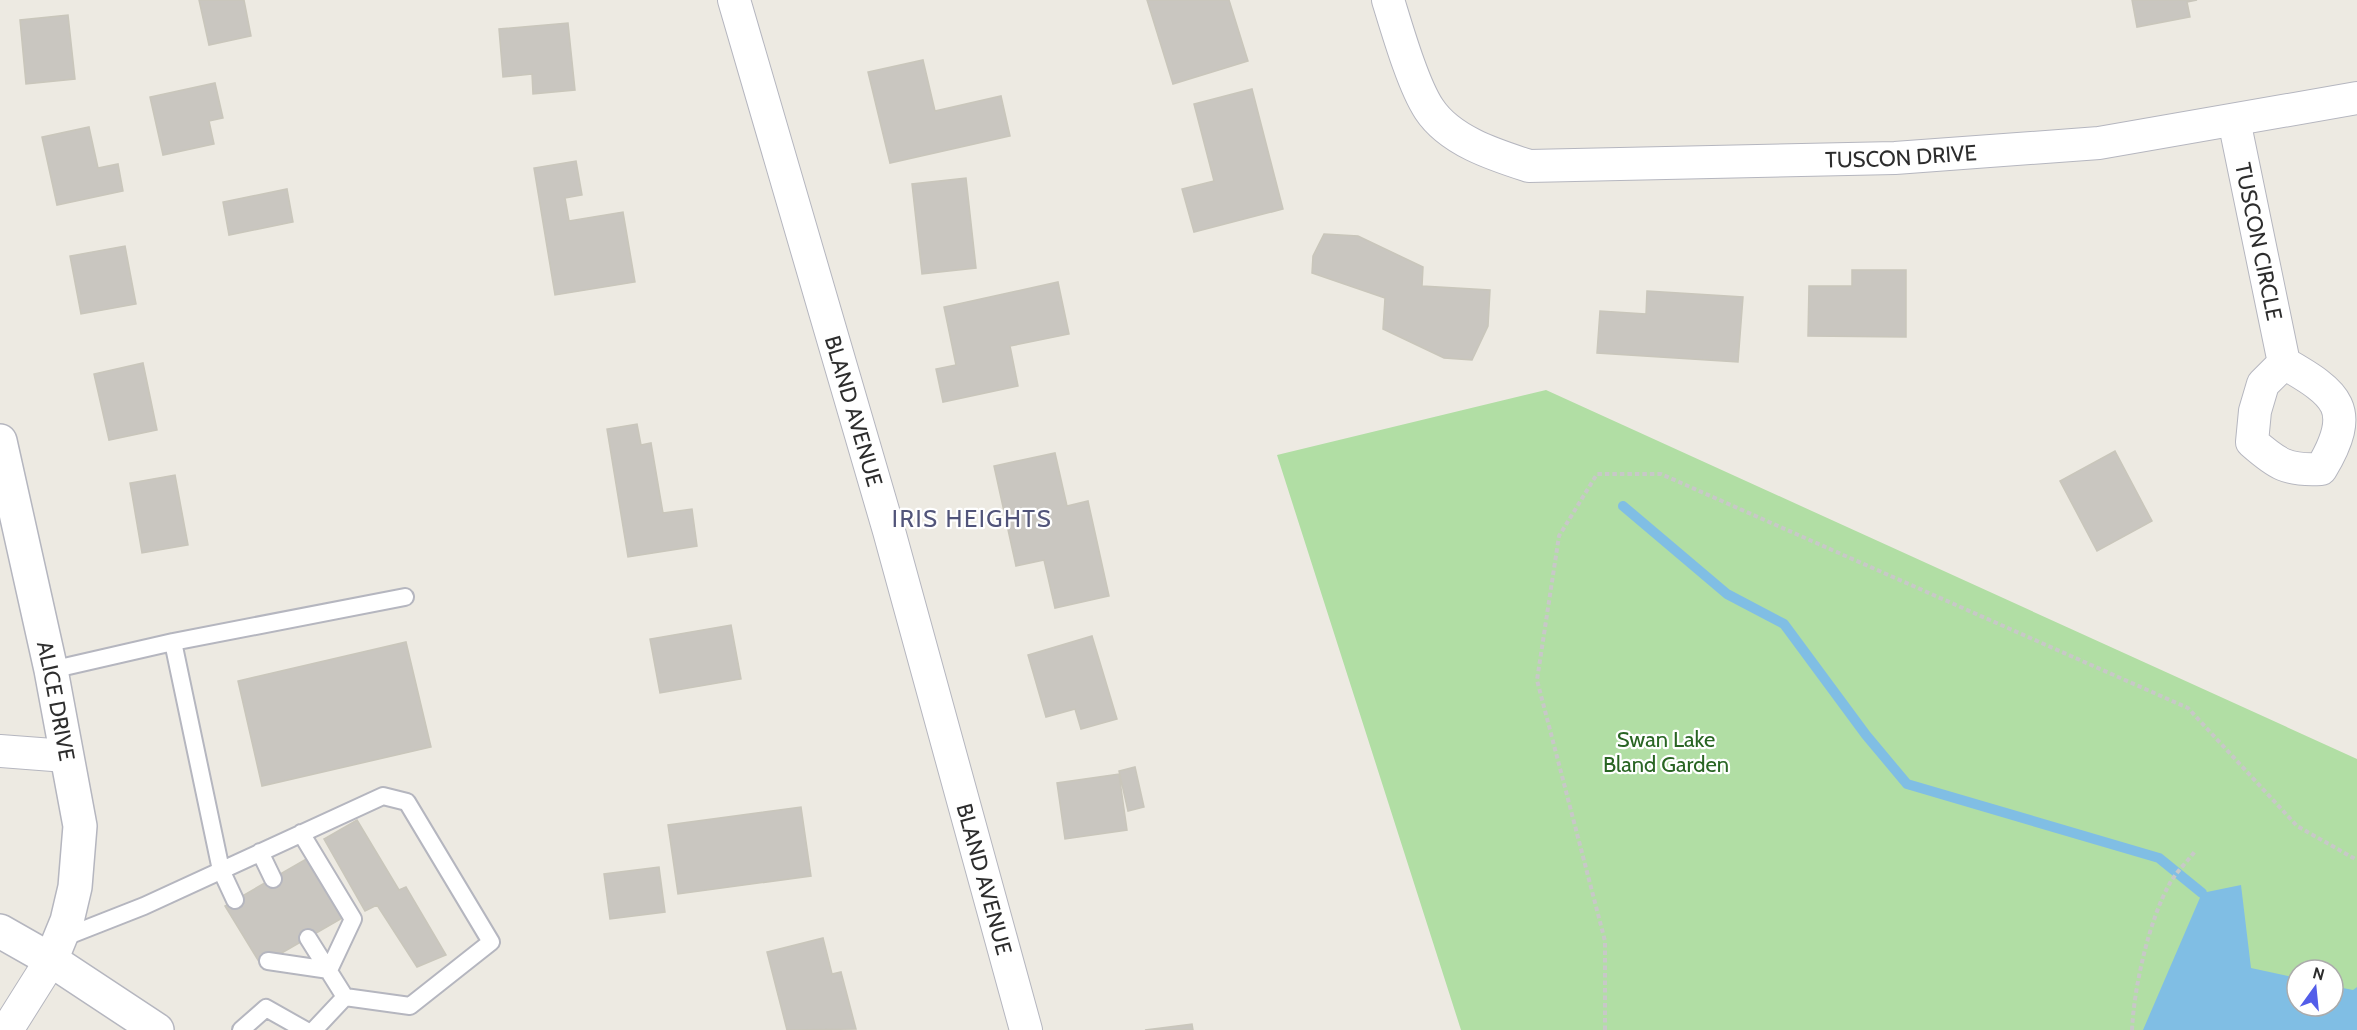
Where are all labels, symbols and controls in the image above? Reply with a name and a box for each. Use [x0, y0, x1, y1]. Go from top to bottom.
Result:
street label: TUSCON DRIVE [1825, 139, 1978, 173]
street label: TUSCON CIRCLE [2230, 160, 2288, 323]
street label: BLAND AVENUE [819, 332, 889, 489]
district label: IRIS HEIGHTS [892, 504, 1052, 533]
street label: ALICE DRIVE [31, 638, 81, 763]
park label: Swan Lake Bland Garden [1603, 726, 1729, 778]
street label: BLAND AVENUE [951, 800, 1018, 958]
north arrow [2285, 958, 2345, 1018]
text: N [2311, 963, 2327, 985]

